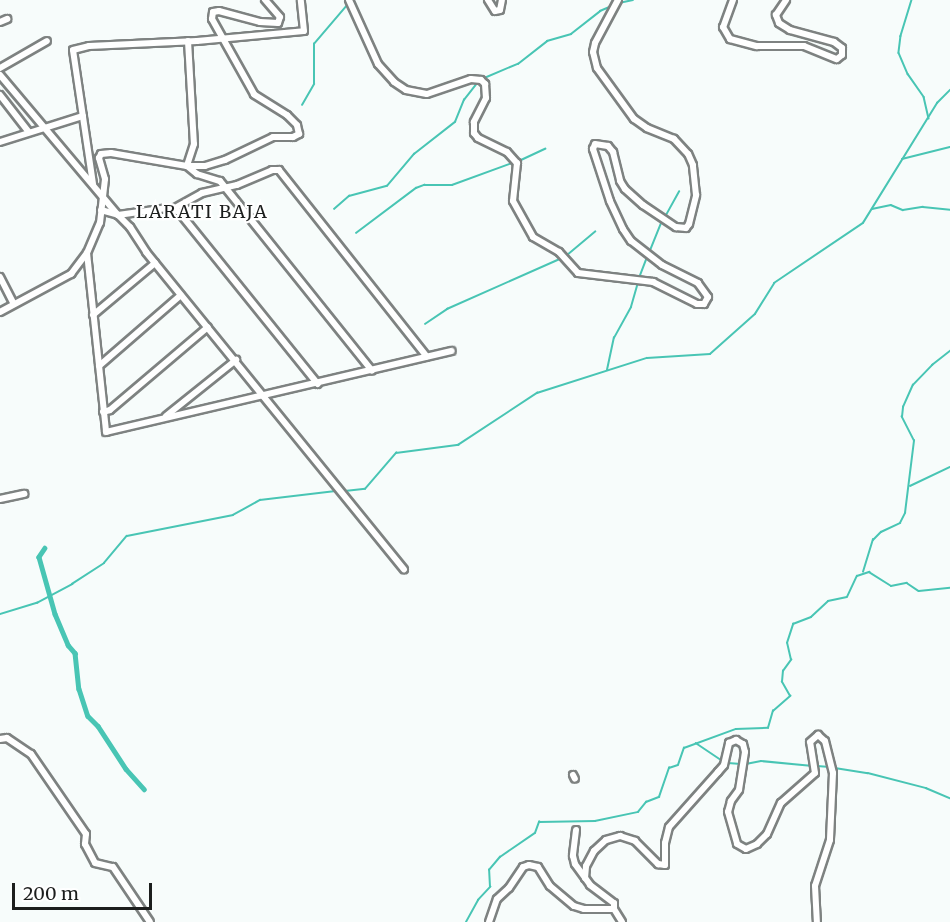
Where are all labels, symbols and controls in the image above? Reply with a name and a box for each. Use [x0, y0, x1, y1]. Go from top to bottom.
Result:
district label: LARATI BAJA [136, 201, 268, 223]
scale bar [15, 871, 154, 909]
text: 200 m [23, 882, 79, 905]

